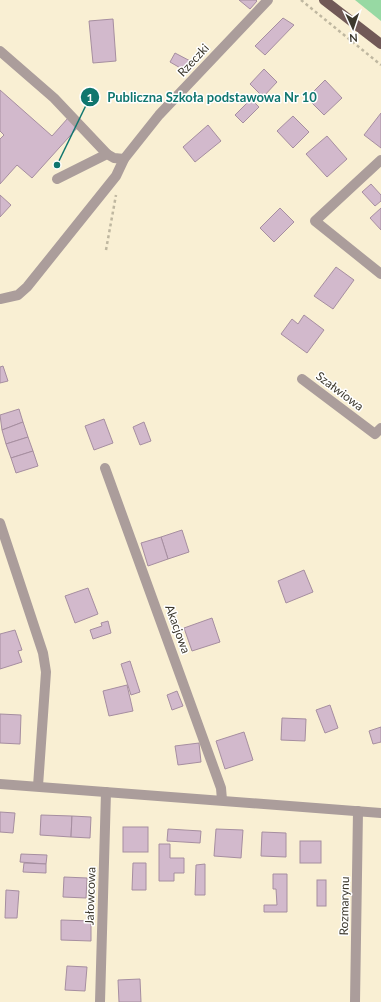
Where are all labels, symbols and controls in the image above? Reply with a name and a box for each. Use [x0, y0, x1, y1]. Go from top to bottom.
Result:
north arrow [333, 8, 373, 48]
text: N [349, 32, 358, 45]
street label: Rzeczki [174, 40, 212, 79]
callout: Publiczna Szkoła podstawowa Nr 10 [80, 85, 325, 110]
text: Publiczna Szkoła podstawowa Nr 10 [107, 89, 317, 105]
text: 1 [87, 90, 94, 105]
street label: Szałwiowa [313, 368, 367, 414]
street label: Akacjowa [162, 603, 194, 655]
street label: Jałowcowa [81, 867, 99, 925]
street label: Rozmarynu [336, 876, 352, 936]

